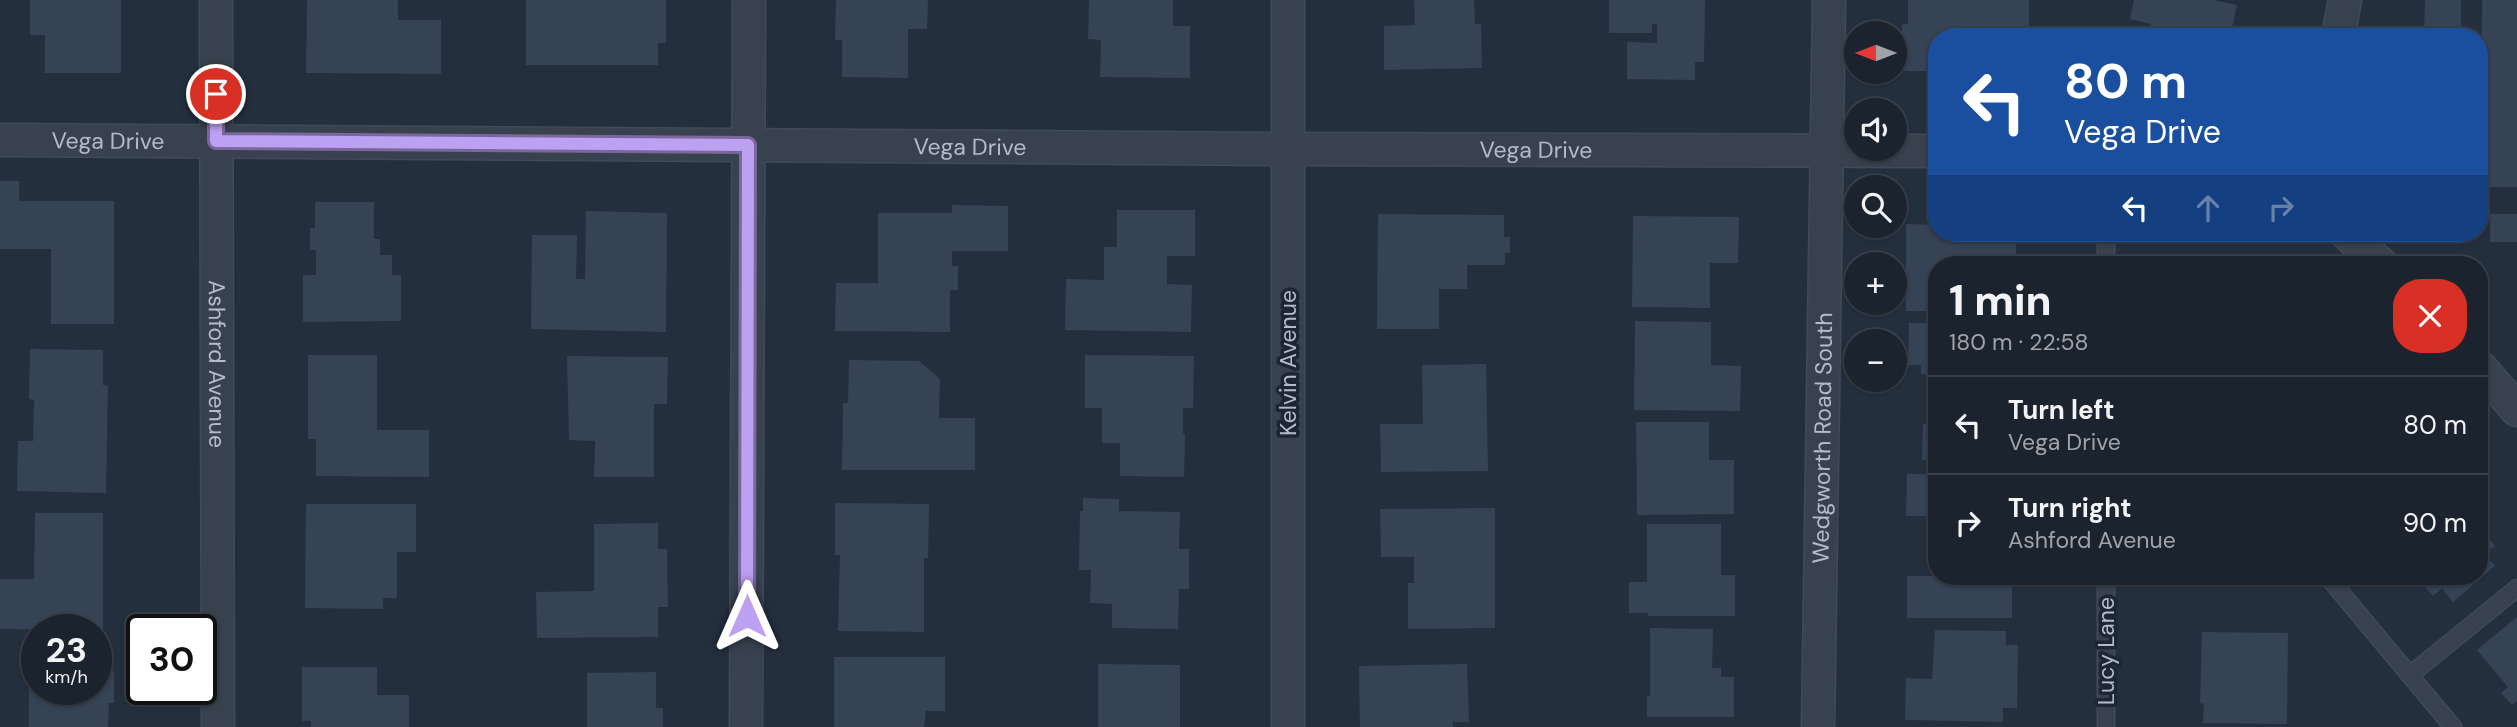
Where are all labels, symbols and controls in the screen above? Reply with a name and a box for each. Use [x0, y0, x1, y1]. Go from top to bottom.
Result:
north arrow [1844, 21, 1908, 84]
map controls [1844, 21, 1907, 392]
text: 80 m [2064, 49, 2187, 113]
icon: left [1949, 56, 2040, 147]
pin [186, 64, 246, 124]
icon: arrive [197, 75, 235, 113]
button: sound [1844, 98, 1907, 161]
text: Vega Drive [2064, 111, 2221, 153]
street label: Vega Drive [51, 125, 165, 156]
street label: Vega Drive [913, 131, 1027, 162]
street label: Vega Drive [1479, 135, 1592, 165]
button: search [1844, 175, 1907, 238]
icon: left [2116, 189, 2154, 227]
icon: ahead [2189, 189, 2227, 227]
icon: right [2262, 189, 2300, 227]
button: + [1844, 252, 1907, 315]
text: 1 min [1949, 273, 2052, 328]
button: close [2393, 279, 2467, 353]
street label: Ashford Avenue [202, 280, 232, 448]
street label: Kelvin Avenue [1273, 290, 1303, 436]
street label: Wedgworth Road South [1805, 312, 1839, 564]
text: 180 m · 22:58 [1949, 327, 2088, 357]
button: − [1844, 329, 1907, 392]
text: Turn left [2008, 393, 2115, 427]
icon: left [1949, 406, 1987, 444]
text: 80 m [2403, 408, 2467, 442]
text: Vega Drive [2008, 427, 2121, 457]
text: Turn right [2008, 491, 2132, 525]
icon: right [1949, 504, 1987, 542]
text: 90 m [2403, 506, 2467, 540]
text: Ashford Avenue [2008, 525, 2176, 555]
position arrow [710, 579, 784, 653]
street label: Lucy Lane [2091, 597, 2121, 705]
speed limit sign: 30 [126, 614, 217, 705]
text: 23 [46, 627, 87, 673]
text: km/h [45, 665, 88, 689]

